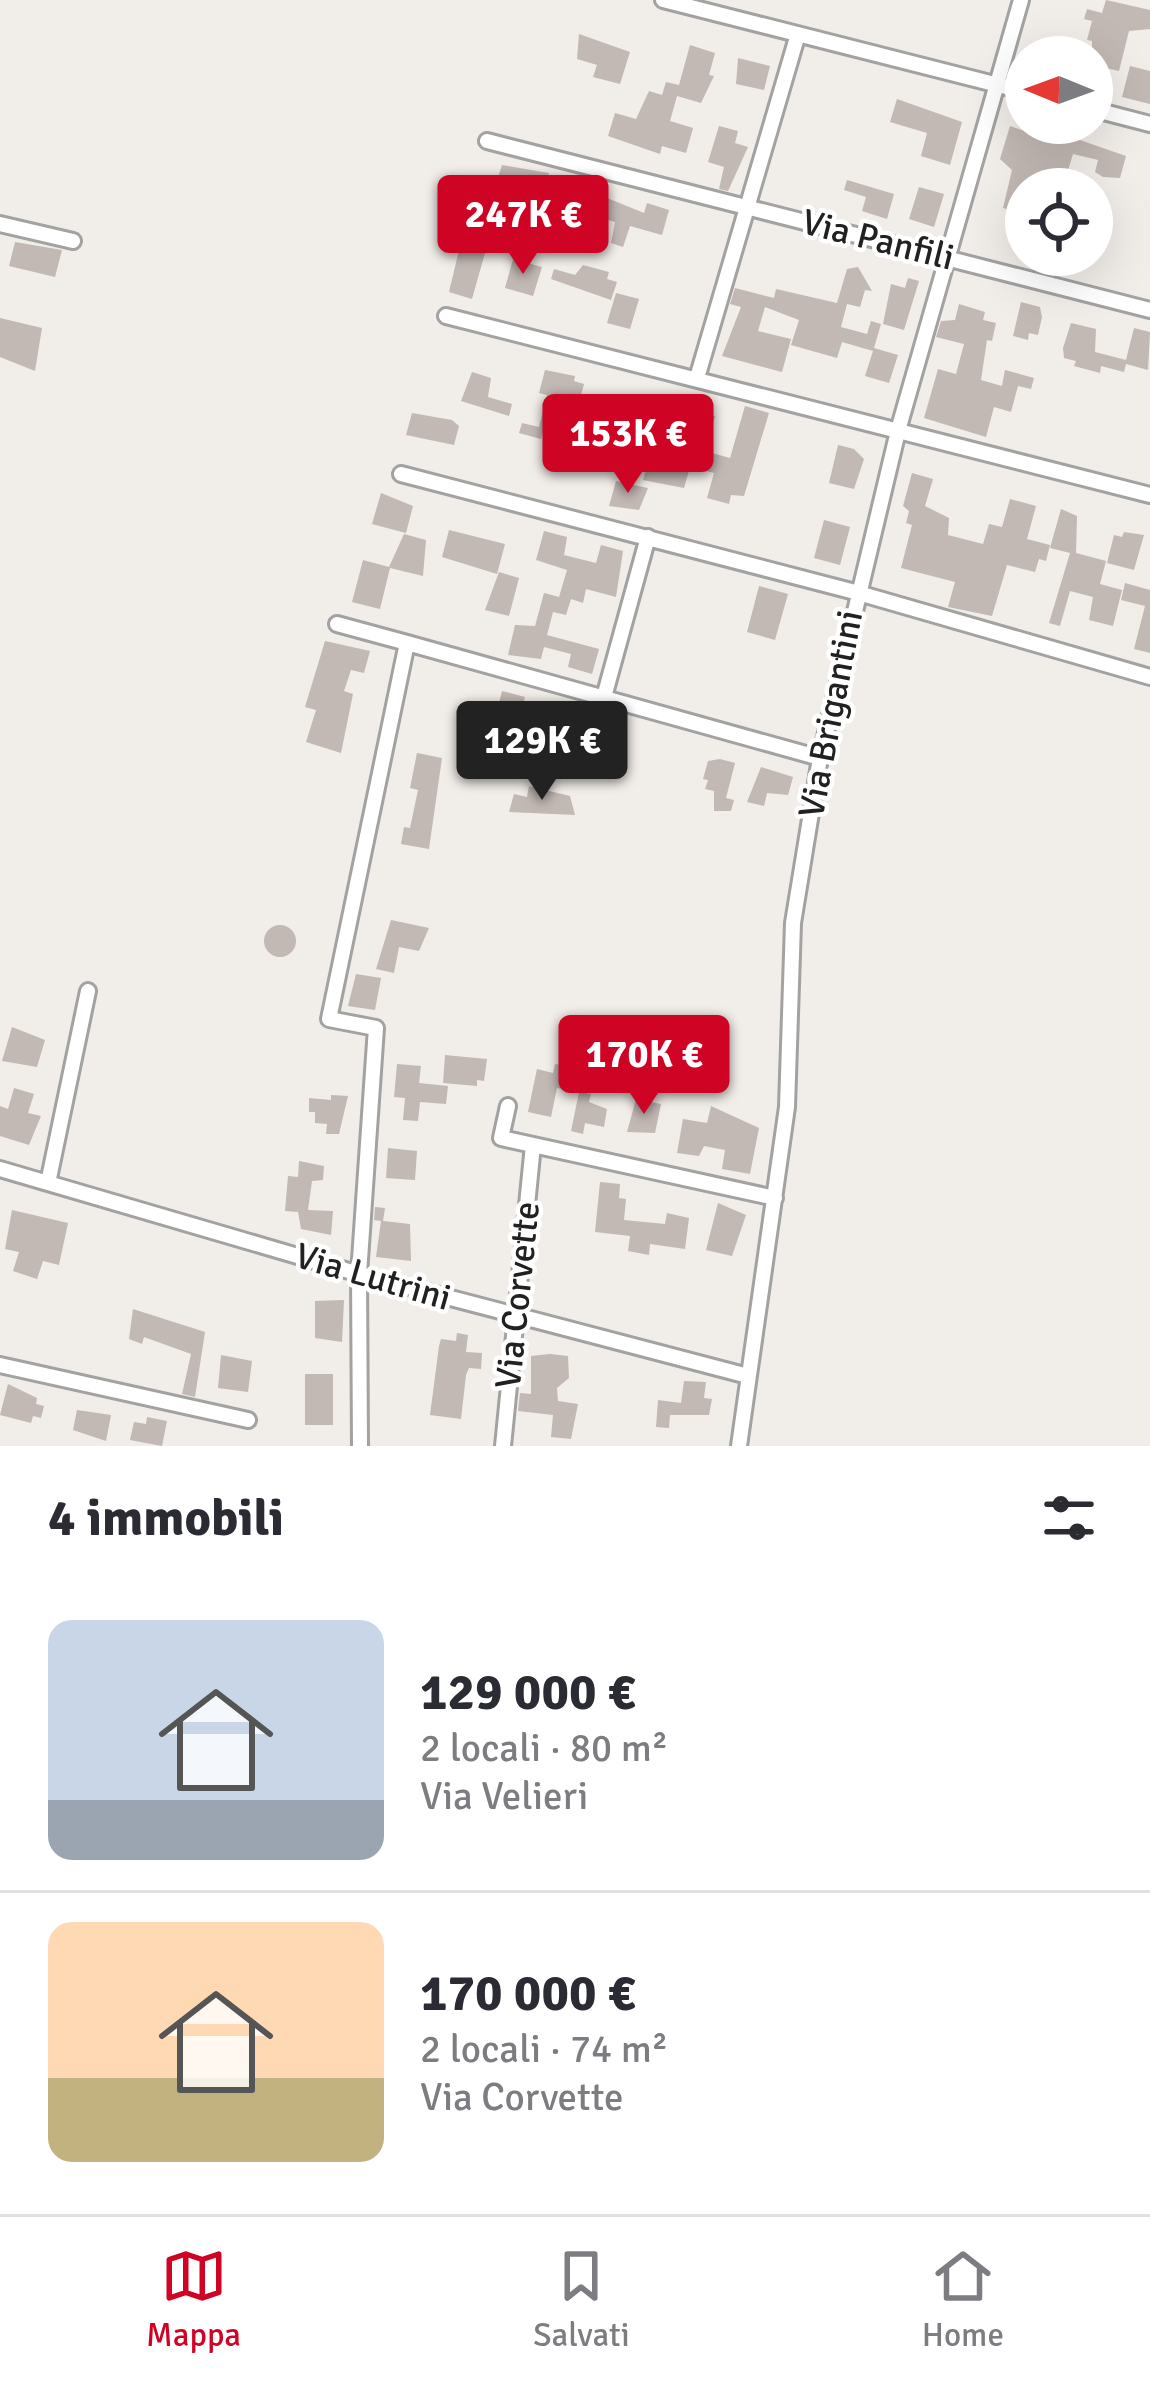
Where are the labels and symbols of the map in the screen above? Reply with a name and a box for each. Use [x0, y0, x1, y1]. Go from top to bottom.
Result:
north arrow [1005, 36, 1113, 144]
pin: 247K € [425, 175, 621, 277]
street label: Via Panfili [797, 199, 959, 281]
pin: 153K € [530, 394, 726, 496]
street label: Via Brigantini [789, 606, 873, 822]
pin: 129K € [444, 701, 640, 803]
pin: 170K € [546, 1015, 742, 1117]
street label: Via Corvette [486, 1199, 550, 1391]
street label: Via Lutrini [290, 1233, 456, 1321]

